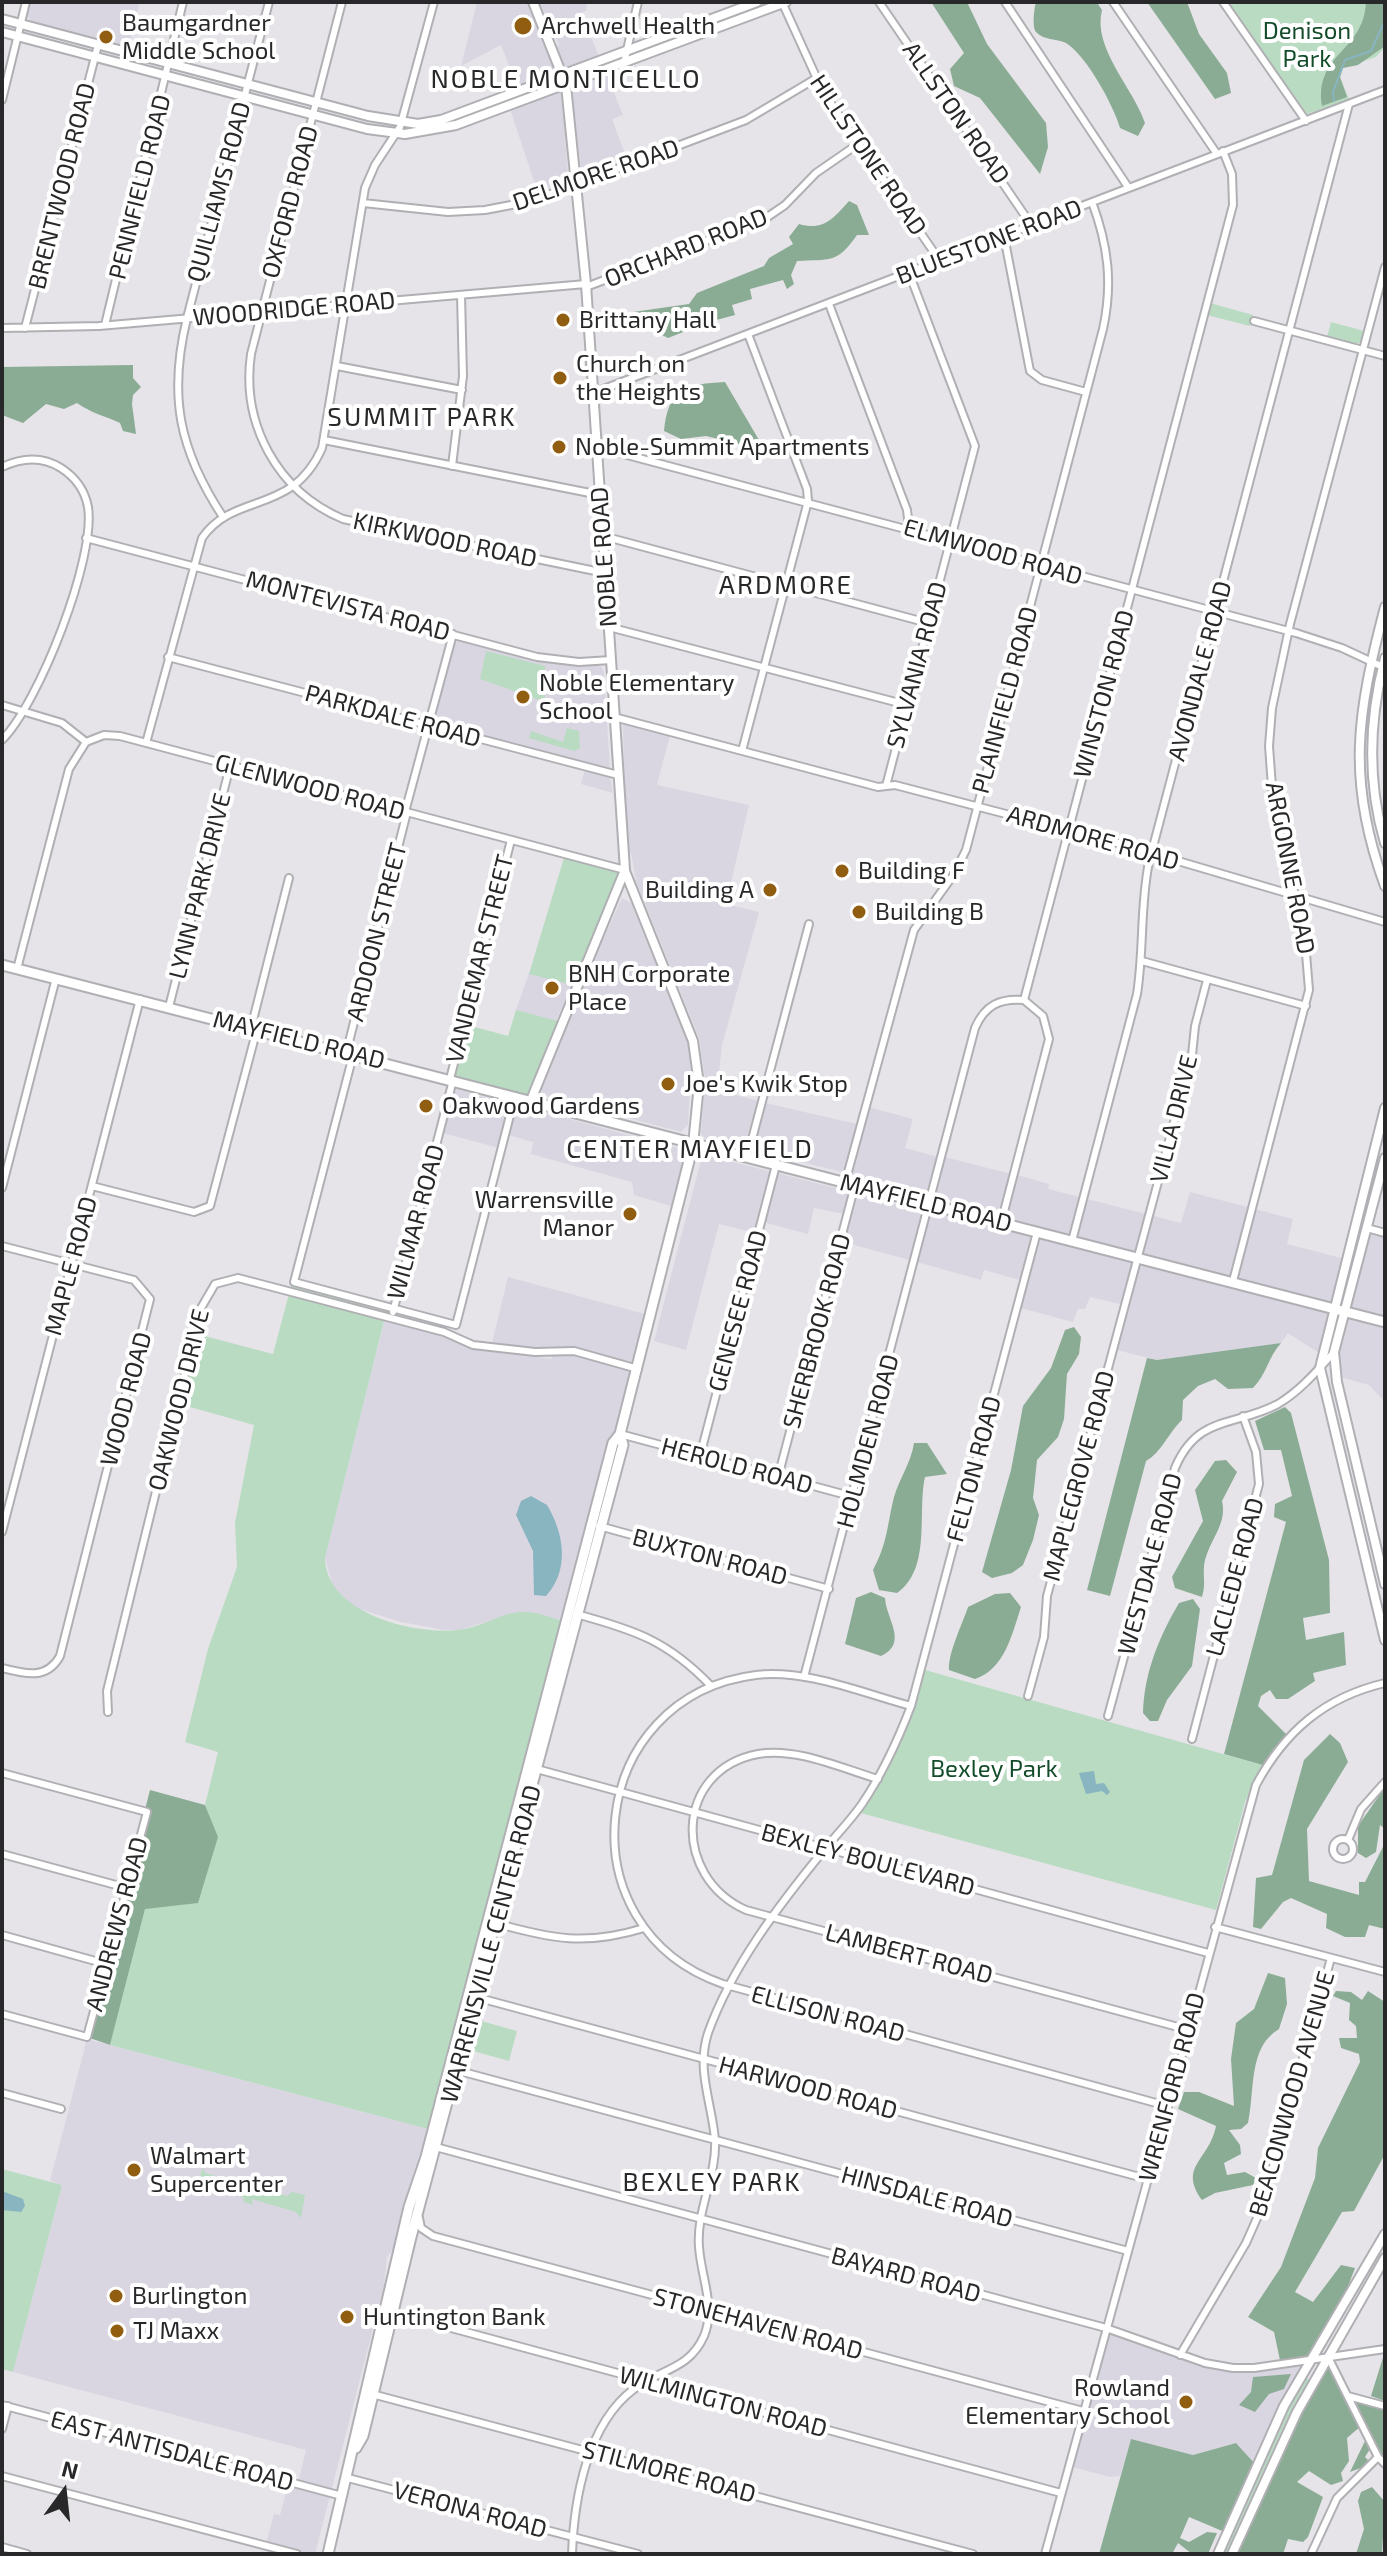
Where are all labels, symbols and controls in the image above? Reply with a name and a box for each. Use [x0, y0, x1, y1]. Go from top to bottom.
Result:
place label: Baumgardner Middle School [122, 9, 275, 65]
place label: Archwell Health [541, 12, 715, 40]
marker: Archwell Health [512, 15, 534, 37]
park label: Denison Park [1263, 17, 1351, 73]
marker: Baumgardner Middle School [97, 28, 115, 46]
street label: ALLSTON ROAD [896, 37, 1016, 189]
district label: NOBLE MONTICELLO [430, 63, 702, 95]
street label: HILLSTONE ROAD [804, 69, 932, 241]
street label: BRENTWOOD ROAD [22, 80, 102, 292]
street label: PENNFIELD ROAD [103, 92, 177, 282]
street label: QUILLIAMS ROAD [181, 99, 257, 285]
street label: OXFORD ROAD [256, 123, 324, 281]
street label: DELMORE ROAD [509, 133, 683, 217]
street label: BLUESTONE ROAD [892, 193, 1086, 291]
street label: ORCHARD ROAD [600, 202, 772, 294]
street label: WOODRIDGE ROAD [191, 286, 397, 332]
place label: Brittany Hall [579, 306, 716, 334]
marker: Brittany Hall [554, 311, 572, 329]
place label: Church on the Heights [576, 350, 701, 406]
marker: Church on the Heights [551, 369, 569, 387]
district label: SUMMIT PARK [327, 401, 517, 433]
place label: Noble-Summit Apartments [575, 433, 869, 461]
marker: Noble-Summit Apartments [550, 438, 568, 456]
street label: NOBLE ROAD [585, 486, 623, 628]
street label: KIRKWOOD ROAD [350, 506, 540, 574]
street label: ELMWOOD ROAD [900, 513, 1086, 591]
street label: MONTEVISTA ROAD [243, 565, 453, 647]
district label: ARDMORE [719, 569, 853, 601]
street label: AVONDALE ROAD [1162, 578, 1238, 764]
street label: SYLVANIA ROAD [881, 579, 953, 751]
street label: PLAINFIELD ROAD [966, 603, 1044, 797]
street label: WINSTON ROAD [1068, 607, 1140, 781]
place label: Noble Elementary School [539, 669, 735, 725]
street label: PARKDALE ROAD [302, 679, 484, 753]
marker: Noble Elementary School [514, 688, 532, 706]
street label: GLENWOOD ROAD [212, 748, 408, 826]
street label: ARGONNE ROAD [1259, 779, 1321, 957]
street label: LYNN PARK DRIVE [163, 790, 237, 982]
street label: ARDMORE ROAD [1003, 800, 1183, 876]
street label: ARDOON STREET [341, 840, 413, 1024]
street label: VANDEMAR STREET [440, 852, 520, 1066]
place label: Building F [858, 857, 965, 885]
marker: Building F [833, 862, 851, 880]
place label: Building A [645, 876, 754, 904]
marker: Building A [761, 881, 779, 899]
place label: Building B [875, 898, 984, 926]
marker: Building B [850, 903, 868, 921]
place label: BNH Corporate Place [568, 960, 731, 1016]
marker: BNH Corporate Place [543, 979, 561, 997]
street label: MAYFIELD ROAD [210, 1005, 388, 1075]
street label: VILLA DRIVE [1144, 1052, 1204, 1186]
place label: Joe's Kwik Stop [684, 1070, 848, 1098]
marker: Joe's Kwik Stop [659, 1075, 677, 1093]
place label: Oakwood Gardens [442, 1092, 640, 1120]
marker: Oakwood Gardens [417, 1097, 435, 1115]
district label: CENTER MAYFIELD [566, 1133, 814, 1165]
street label: WILMAR ROAD [381, 1141, 451, 1303]
street label: MAYFIELD ROAD [837, 1168, 1015, 1238]
place label: Warrensville Manor [475, 1186, 614, 1242]
street label: MAPLE ROAD [39, 1193, 103, 1339]
marker: Warrensville Manor [621, 1205, 639, 1223]
street label: GENESEE ROAD [703, 1227, 773, 1395]
street label: SHERBROOK ROAD [777, 1230, 857, 1432]
street label: OAKWOOD DRIVE [142, 1306, 216, 1494]
street label: WOOD ROAD [94, 1329, 158, 1469]
street label: HOLMDEN ROAD [831, 1351, 905, 1531]
street label: MAPLEGROVE ROAD [1037, 1368, 1121, 1584]
street label: FELTON ROAD [941, 1393, 1007, 1545]
street label: HEROLD ROAD [658, 1432, 816, 1500]
street label: WESTDALE ROAD [1112, 1470, 1188, 1658]
street label: LACLEDE ROAD [1200, 1495, 1270, 1659]
street label: BUXTON ROAD [629, 1523, 791, 1591]
park label: Bexley Park [930, 1755, 1058, 1783]
street label: WARRENSVILLE CENTER ROAD [435, 1782, 547, 2106]
street label: BEXLEY BOULEVARD [758, 1818, 978, 1902]
street label: ANDREWS ROAD [80, 1834, 154, 2014]
street label: LAMBERT ROAD [822, 1918, 996, 1990]
street label: BEACONWOOD AVENUE [1243, 1968, 1341, 2220]
street label: ELLISON ROAD [748, 1980, 908, 2048]
street label: WRENFORD ROAD [1133, 1989, 1211, 2185]
street label: HARWOOD ROAD [716, 2050, 900, 2126]
place label: Walmart Supercenter [150, 2142, 283, 2198]
street label: HINSDALE ROAD [838, 2160, 1016, 2234]
marker: Walmart Supercenter [125, 2161, 143, 2179]
district label: BEXLEY PARK [622, 2166, 802, 2198]
street label: BAYARD ROAD [828, 2241, 984, 2309]
place label: Burlington [132, 2282, 247, 2310]
street label: STONEHAVEN ROAD [650, 2282, 866, 2366]
marker: Burlington [107, 2287, 125, 2305]
place label: Huntington Bank [363, 2303, 545, 2331]
marker: Huntington Bank [338, 2308, 356, 2326]
place label: TJ Maxx [133, 2317, 219, 2345]
marker: TJ Maxx [108, 2322, 126, 2340]
street label: WILMINGTON ROAD [616, 2360, 830, 2444]
place label: Rowland Elementary School [965, 2374, 1170, 2430]
marker: Rowland Elementary School [1177, 2393, 1195, 2411]
street label: EAST ANTISDALE ROAD [47, 2405, 297, 2497]
street label: STILMORE ROAD [579, 2435, 759, 2509]
north arrow [24, 2452, 104, 2532]
street label: VERONA ROAD [390, 2476, 550, 2544]

